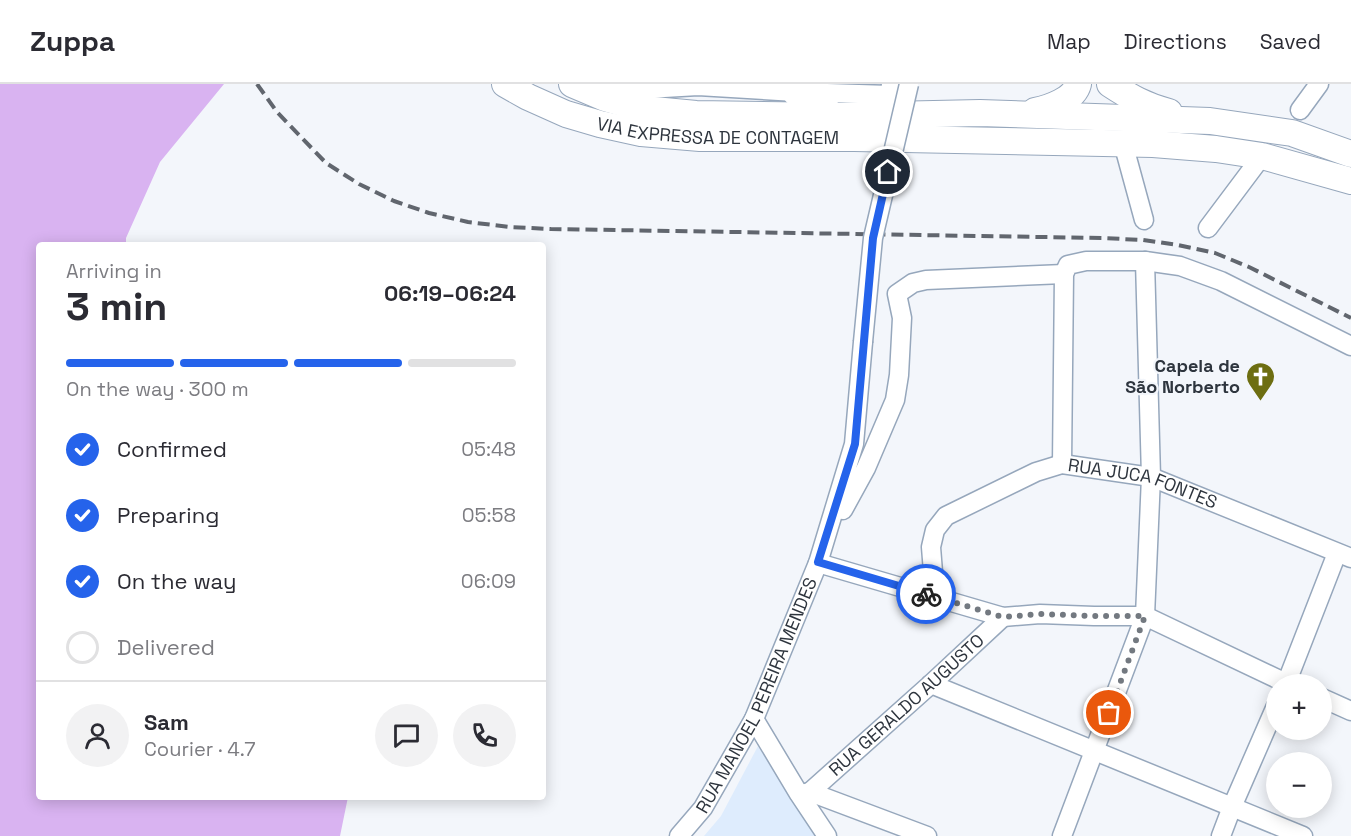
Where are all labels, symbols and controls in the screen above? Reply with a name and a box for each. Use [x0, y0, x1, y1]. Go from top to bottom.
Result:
text: Zuppa [30, 23, 115, 59]
text: Map [1047, 28, 1091, 55]
text: Directions [1124, 28, 1227, 55]
text: Saved [1260, 28, 1321, 55]
street label: VIA EXPRESSA DE CONTAGEM [595, 112, 839, 149]
pin [862, 146, 913, 197]
icon: home [871, 155, 904, 188]
text: Arriving in [66, 258, 162, 284]
text: 06:19–06:24 [384, 279, 516, 307]
text: 3 min [66, 282, 167, 331]
place label: Capela de São Norberto [1125, 354, 1240, 398]
church icon: Capela de São Norberto [1245, 360, 1277, 402]
text: On the way · 300 m [66, 376, 249, 402]
icon: check [66, 433, 99, 466]
text: Confirmed [117, 435, 227, 463]
text: 05:48 [461, 436, 516, 462]
street label: RUA JUCA FONTES [1066, 453, 1221, 514]
icon: check [66, 499, 99, 532]
text: Preparing [117, 501, 219, 529]
text: 05:58 [462, 502, 516, 528]
courier [896, 564, 956, 624]
icon: check [66, 565, 99, 598]
text: On the way [117, 567, 236, 595]
text: 06:09 [461, 568, 516, 594]
street label: RUA MANOEL PEREIRA MENDES [690, 574, 822, 817]
icon: bike [910, 578, 943, 611]
street label: RUA GERALDO AUGUSTO [824, 629, 989, 781]
text: Delivered [117, 633, 215, 661]
map controls [1266, 674, 1332, 818]
button: + [1266, 674, 1332, 740]
pin [1083, 687, 1134, 738]
icon: bag [1092, 696, 1125, 729]
button: person [66, 704, 129, 767]
button: chat [375, 704, 438, 767]
button: phone [453, 704, 516, 767]
text: Sam [144, 708, 189, 736]
text: Courier · 4.7 [144, 736, 255, 762]
button: − [1266, 752, 1332, 818]

